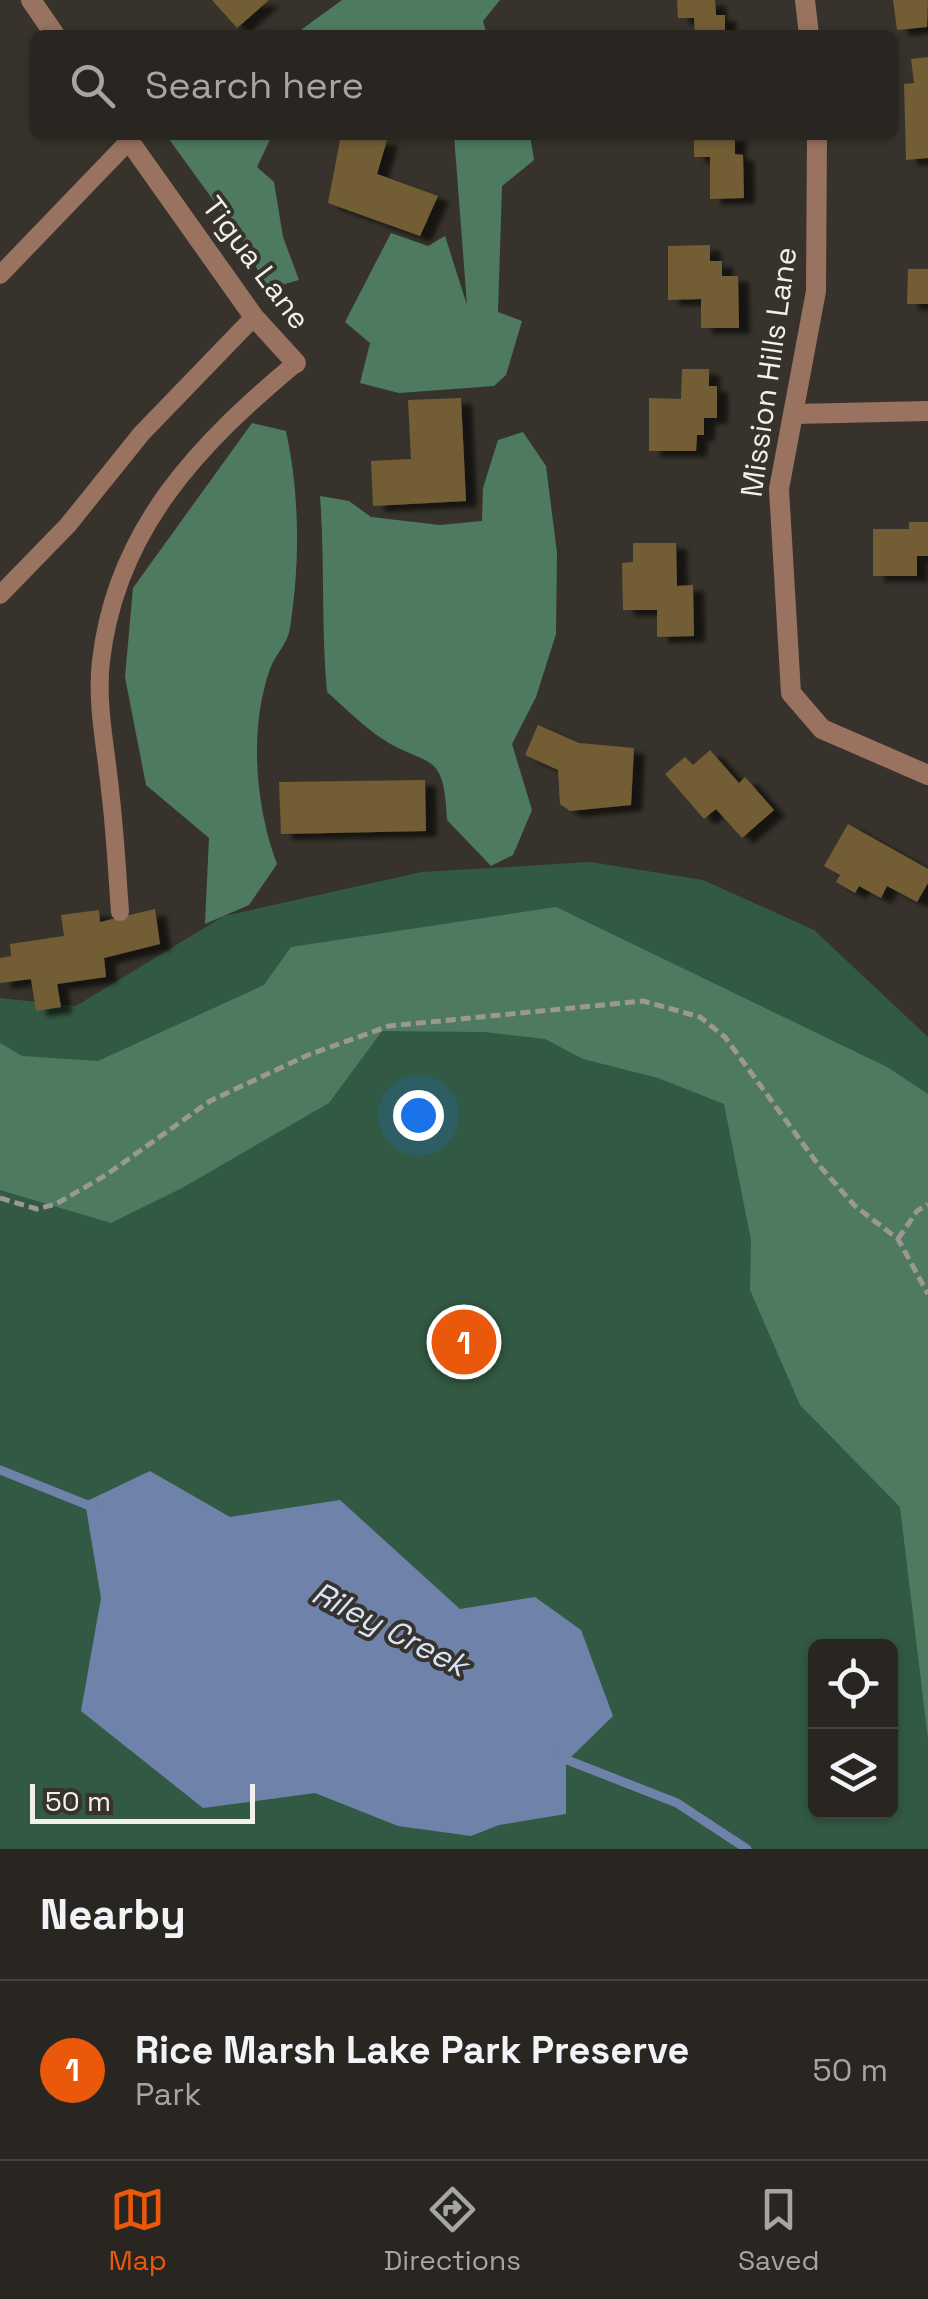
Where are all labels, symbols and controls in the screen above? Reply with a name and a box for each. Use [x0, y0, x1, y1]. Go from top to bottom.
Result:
search box [30, 30, 898, 140]
icon: search [65, 58, 120, 113]
text: Search here [145, 61, 364, 109]
street label: Tigua Lane [194, 188, 319, 337]
street label: Mission Hills Lane [732, 244, 805, 499]
your location [393, 1090, 444, 1141]
pin: 1 [432, 1304, 496, 1380]
water label: Riley Creek [305, 1573, 478, 1687]
map controls [808, 1639, 898, 1819]
button: locate [808, 1639, 898, 1729]
button: layers [808, 1729, 898, 1819]
scale bar [30, 1779, 255, 1824]
text: 50 m [45, 1783, 111, 1819]
text: Nearby [40, 1888, 186, 1941]
text: Rice Marsh Lake Park Preserve [135, 2026, 689, 2074]
text: 1 [65, 2050, 80, 2090]
text: 50 m [813, 2050, 888, 2090]
text: Park [135, 2074, 202, 2114]
tab: Map [108, 2182, 167, 2278]
tab: Directions [384, 2182, 521, 2278]
tab: Saved [738, 2182, 820, 2278]

